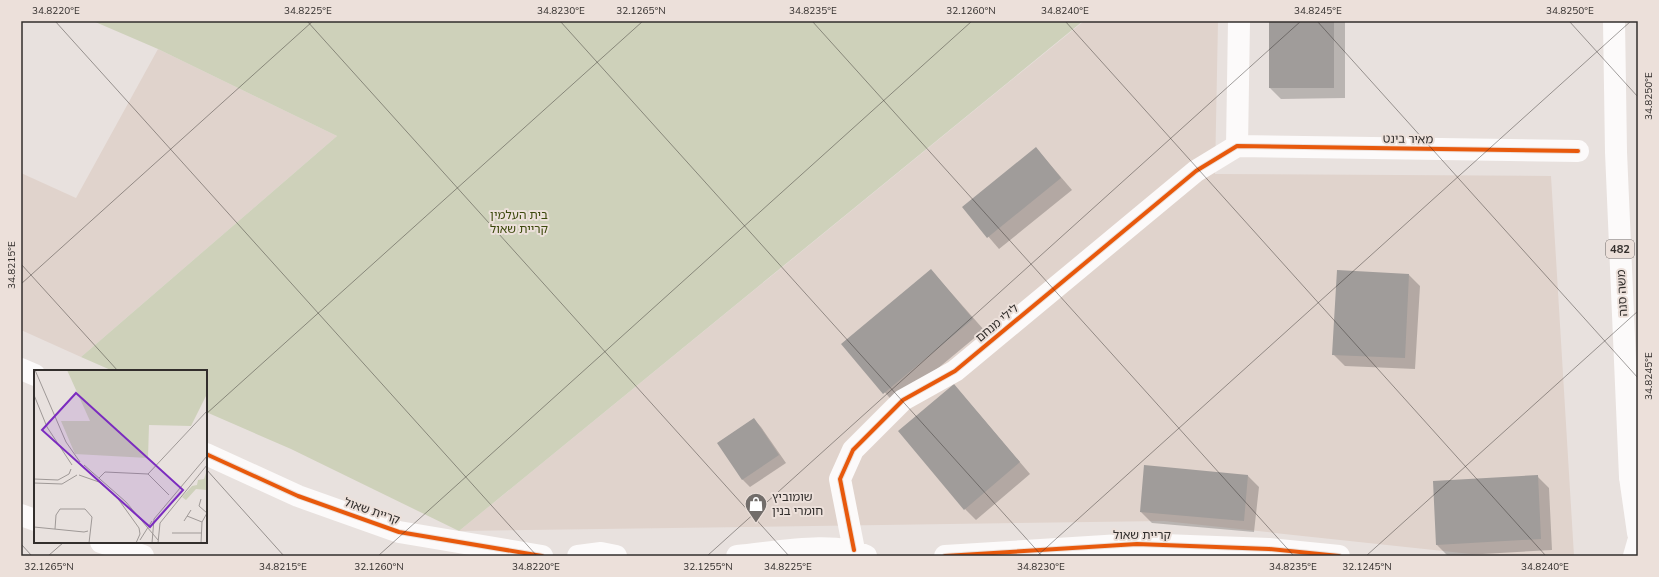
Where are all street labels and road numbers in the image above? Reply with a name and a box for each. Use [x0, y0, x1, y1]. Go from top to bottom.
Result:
street label: מאיר בינט [1383, 131, 1433, 147]
road number: 482 [1606, 240, 1634, 258]
street label: משה סנה [1613, 269, 1631, 317]
street label: לילי מנחם [972, 300, 1022, 346]
street label: קריית שאול [342, 494, 403, 528]
street label: קריית שאול [1113, 527, 1172, 543]

